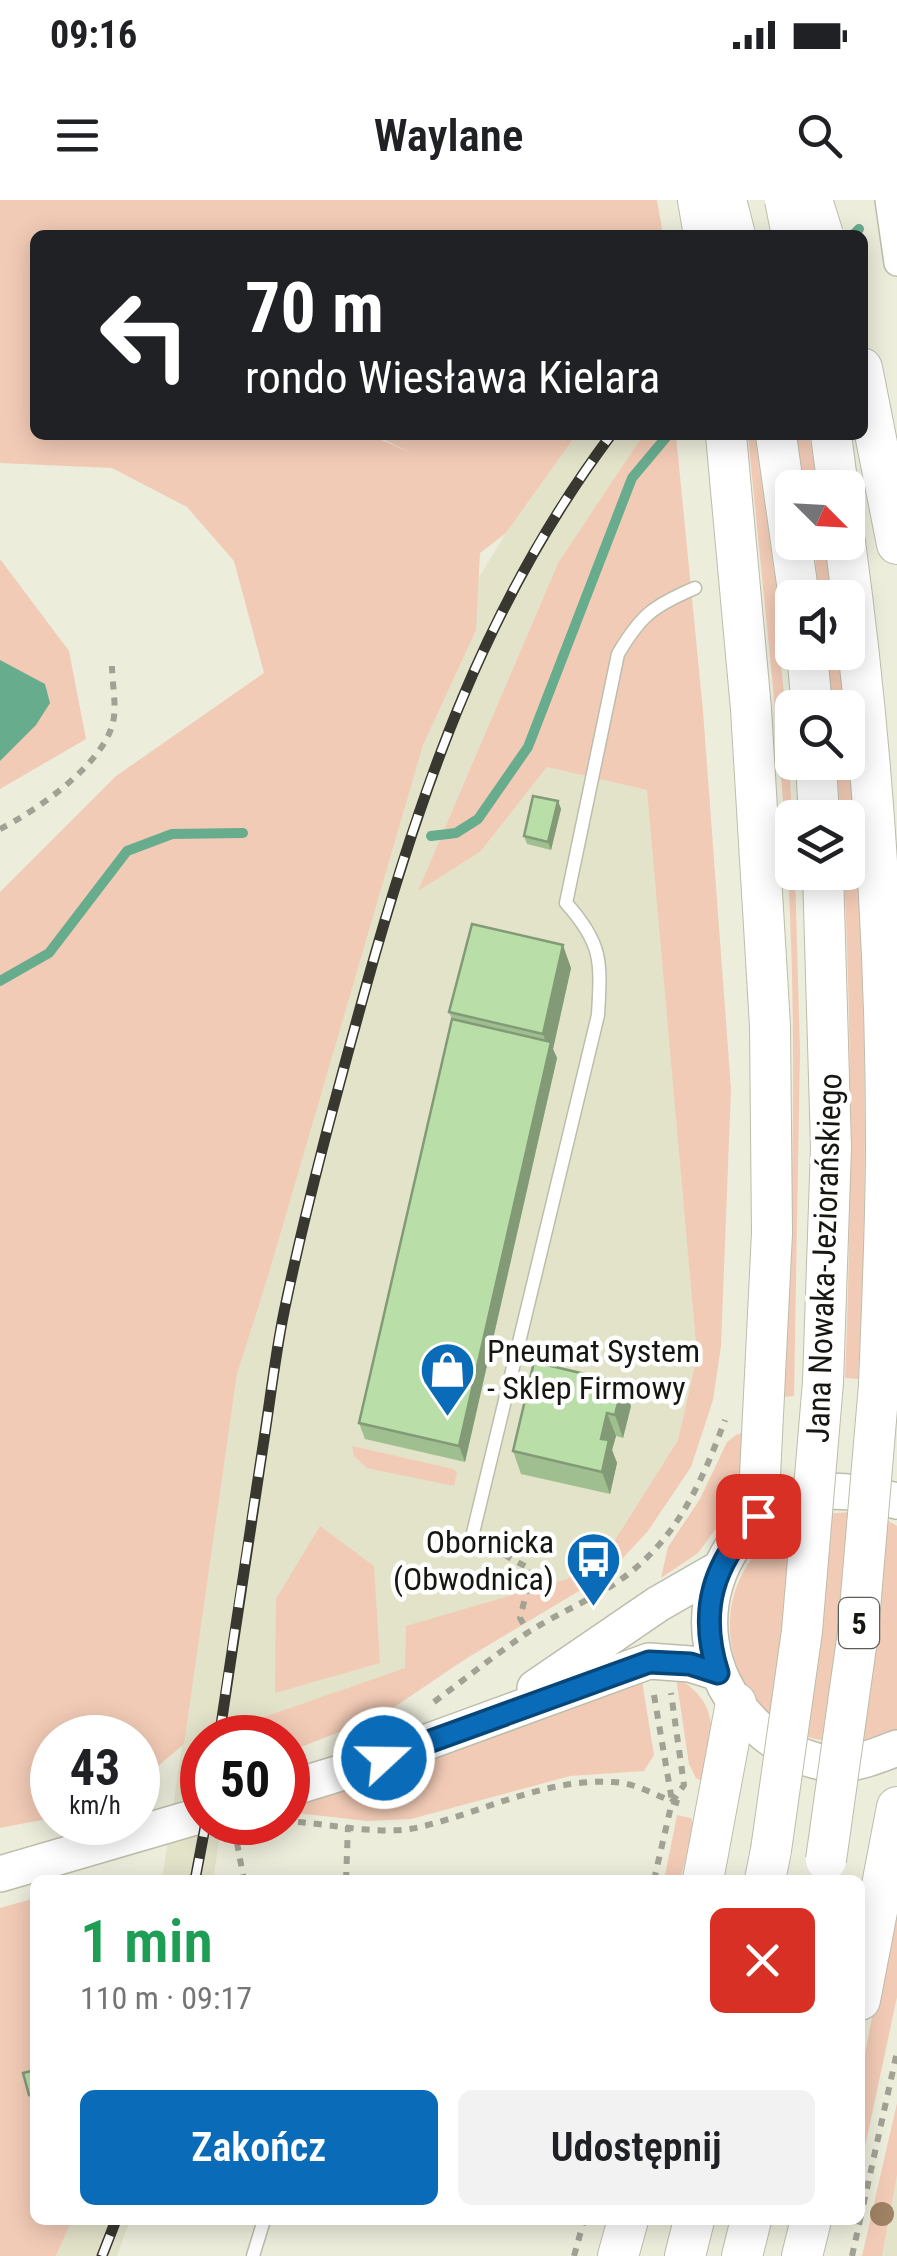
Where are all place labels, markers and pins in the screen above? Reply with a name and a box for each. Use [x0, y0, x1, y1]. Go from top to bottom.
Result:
place label: Pneumat System - Sklep Firmowy [487, 1332, 700, 1407]
shop icon: Pneumat System - Sklep Firmowy [418, 1339, 478, 1418]
pin [716, 1474, 801, 1559]
place label: Obornicka (Obwodnica) [393, 1523, 554, 1598]
bus stop icon: Obornicka (Obwodnica) [563, 1530, 623, 1609]

